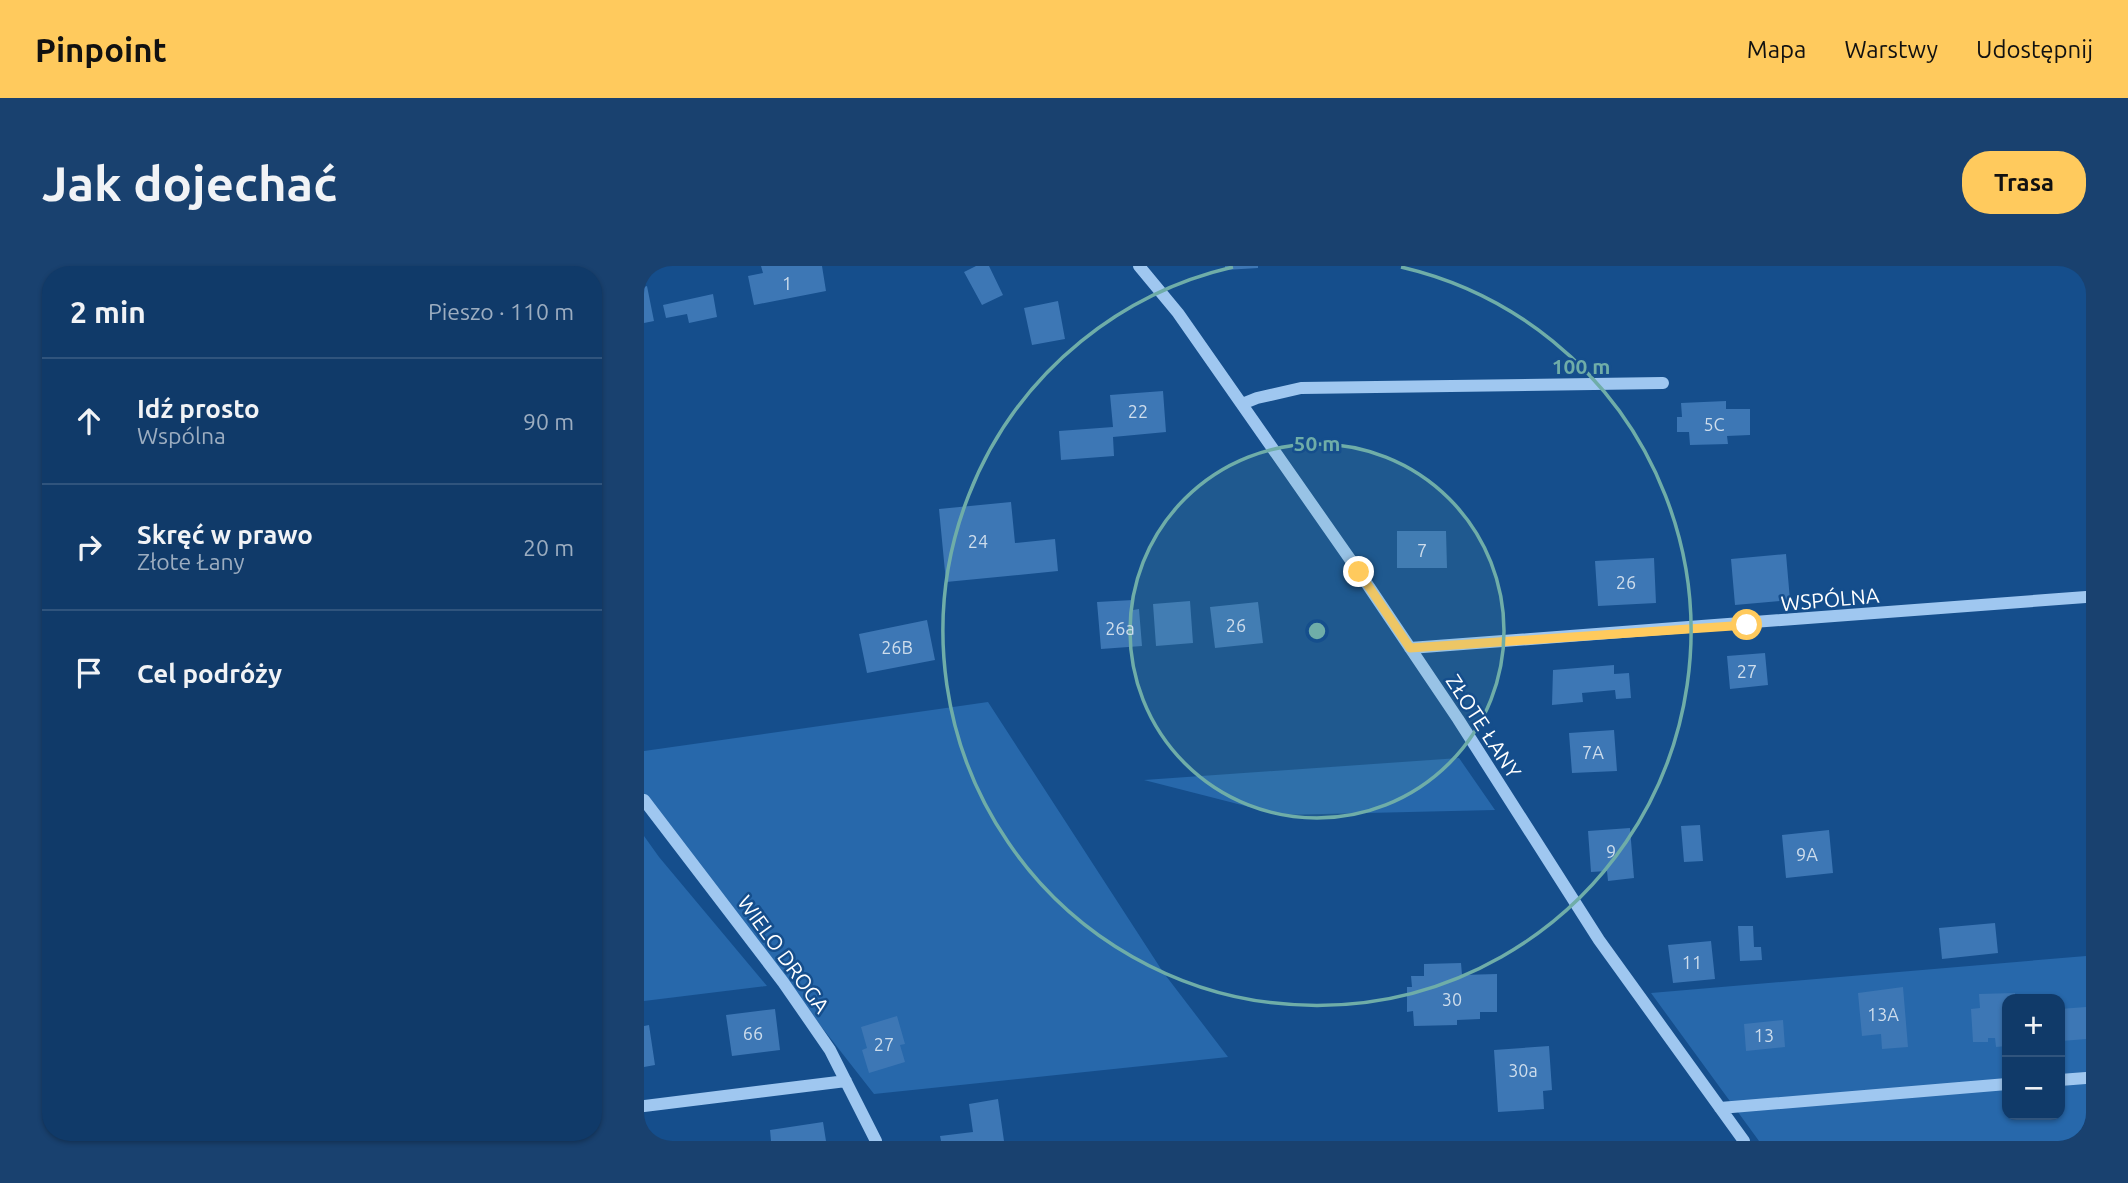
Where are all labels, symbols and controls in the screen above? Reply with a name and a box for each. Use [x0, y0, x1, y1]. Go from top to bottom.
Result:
text: Pinpoint [35, 31, 167, 68]
text: Mapa [1747, 36, 1806, 63]
text: Warstwy [1844, 36, 1938, 63]
text: Udostępnij [1976, 36, 2093, 63]
button: Trasa [1962, 151, 2086, 214]
text: Jak dojechać [42, 155, 337, 210]
house number: 1 [782, 273, 792, 293]
text: 2 min [70, 295, 146, 329]
text: Pieszo · 110 m [428, 299, 574, 324]
text: 100 m [1552, 354, 1610, 378]
text: Idź prosto [137, 394, 260, 423]
house number: 22 [1128, 401, 1148, 421]
icon: ahead [70, 402, 108, 440]
text: 90 m [523, 409, 574, 434]
house number: 5C [1703, 414, 1725, 434]
text: Wspólna [137, 423, 226, 448]
text: 50 m [1294, 431, 1340, 455]
text: Skręć w prawo [137, 520, 313, 549]
icon: right [70, 528, 108, 566]
house number: 24 [968, 531, 988, 551]
text: 20 m [523, 535, 574, 560]
house number: 7 [1417, 540, 1427, 560]
text: Złote Łany [137, 549, 245, 574]
route end [1343, 556, 1374, 587]
house number: 26 [1616, 572, 1636, 592]
street label: WSPÓLNA [1780, 583, 1880, 615]
route start [1731, 609, 1762, 640]
house number: 26 [1226, 615, 1246, 635]
house number: 26a [1105, 618, 1135, 638]
centre of rings [1305, 619, 1329, 643]
house number: 26B [881, 637, 913, 657]
icon: arrive [70, 654, 108, 692]
text: Cel podróży [137, 659, 282, 688]
house number: 27 [1737, 661, 1757, 681]
street label: ZŁOTE ŁANY [1442, 670, 1526, 782]
house number: 7A [1582, 742, 1604, 762]
house number: 9 [1606, 841, 1616, 861]
house number: 9A [1796, 844, 1818, 864]
street label: WIELO DROGA [733, 891, 835, 1018]
house number: 11 [1682, 952, 1702, 972]
house number: 30 [1442, 989, 1462, 1009]
map controls [2002, 994, 2065, 1120]
button: + [2002, 994, 2065, 1057]
house number: 13A [1867, 1004, 1899, 1024]
house number: 66 [743, 1023, 763, 1043]
house number: 13 [1754, 1025, 1774, 1045]
house number: 27 [874, 1034, 894, 1054]
button: − [2002, 1057, 2065, 1120]
house number: 30a [1508, 1060, 1538, 1080]

